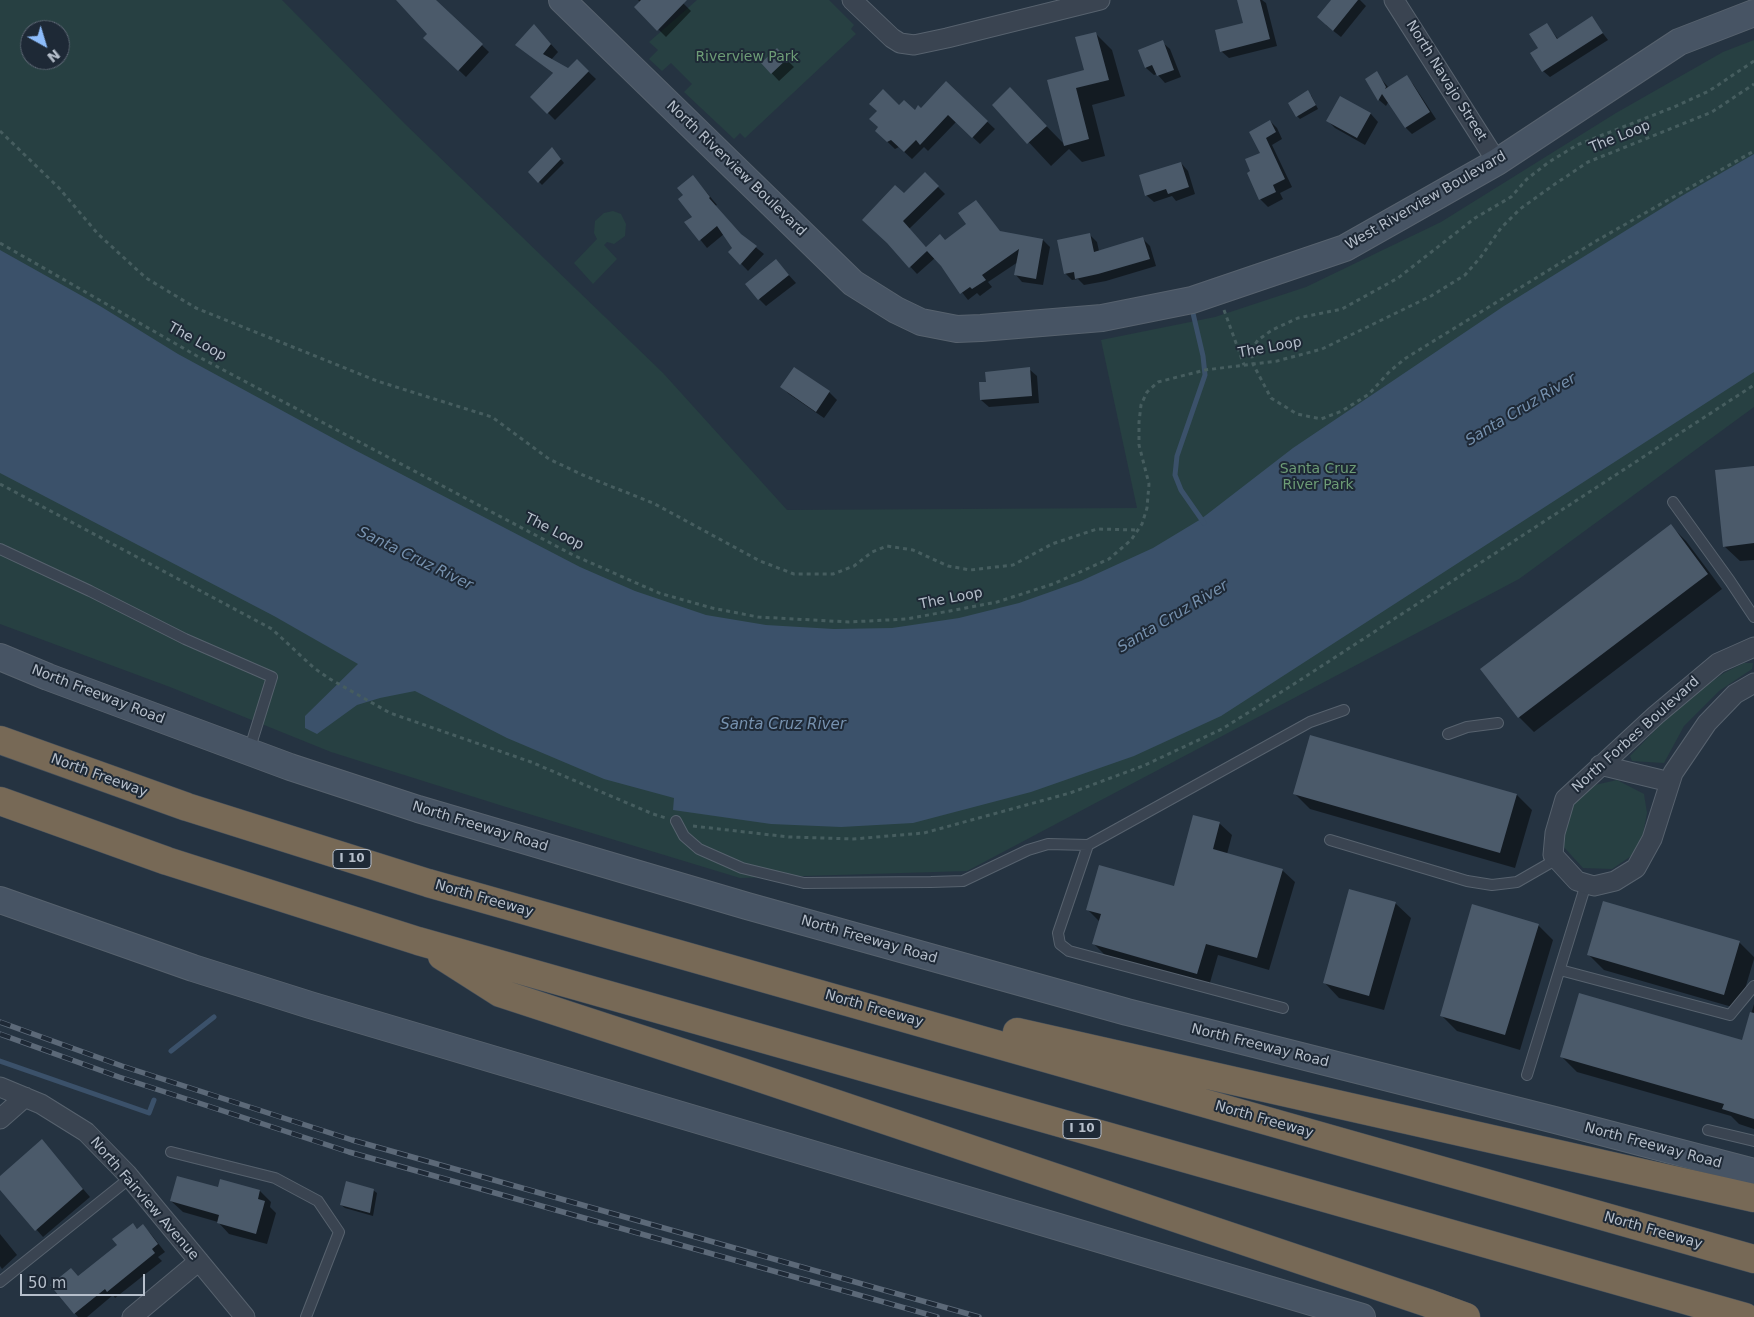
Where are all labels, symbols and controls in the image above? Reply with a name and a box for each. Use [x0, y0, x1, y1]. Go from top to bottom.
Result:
street label: North Navajo Street [1402, 18, 1490, 144]
north arrow [20, 20, 70, 70]
text: N [44, 46, 63, 66]
park label: Riverview Park [695, 49, 799, 65]
street label: North Riverview Boulevard [663, 98, 809, 240]
street label: The Loop [1587, 117, 1653, 157]
street label: West Riverview Boulevard [1343, 148, 1509, 254]
street label: The Loop [165, 319, 229, 365]
street label: The Loop [1237, 334, 1303, 362]
water label: Santa Cruz River [1462, 370, 1580, 450]
park label: Santa Cruz River Park [1280, 461, 1356, 494]
street label: The Loop [522, 510, 586, 554]
water label: Santa Cruz River [355, 523, 475, 595]
water label: Santa Cruz River [1114, 577, 1232, 657]
street label: The Loop [918, 585, 984, 613]
street label: North Freeway Road [29, 662, 167, 728]
street label: North Forbes Boulevard [1569, 673, 1703, 797]
water label: Santa Cruz River [720, 716, 846, 734]
street label: North Freeway [48, 751, 150, 801]
street label: North Freeway Road [410, 798, 550, 856]
road number: I 10 [333, 850, 371, 869]
street label: North Freeway [433, 877, 535, 921]
street label: North Freeway Road [799, 912, 939, 968]
street label: North Freeway [823, 987, 925, 1031]
street label: North Freeway Road [1189, 1021, 1331, 1071]
street label: North Freeway [1213, 1098, 1315, 1142]
road number: I 10 [1063, 1120, 1101, 1138]
street label: North Freeway Road [1583, 1120, 1723, 1172]
street label: North Fairview Avenue [86, 1134, 202, 1264]
street label: North Freeway [1602, 1209, 1704, 1253]
scale bar [22, 1264, 148, 1296]
text: 50 m [28, 1274, 66, 1292]

